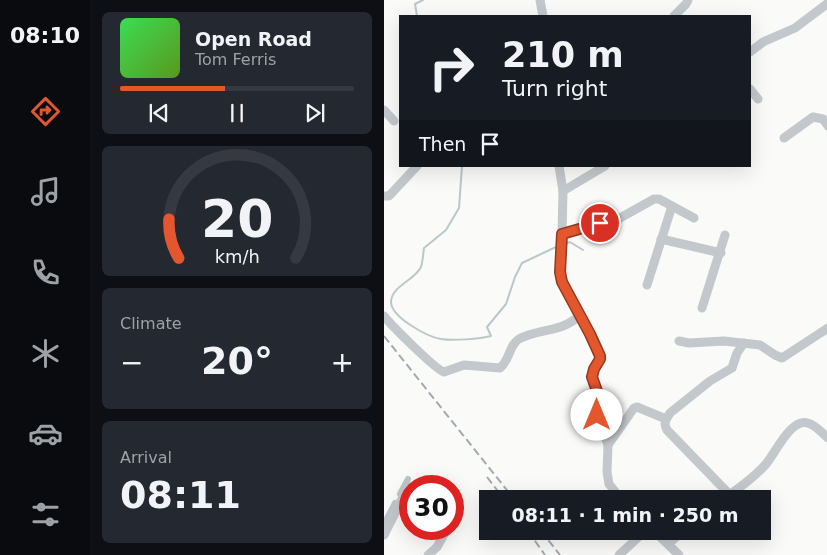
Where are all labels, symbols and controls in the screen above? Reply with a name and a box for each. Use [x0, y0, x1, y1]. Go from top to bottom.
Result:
text: 08:10 [10, 23, 80, 48]
text: Open Road [195, 28, 312, 50]
icon: right [419, 35, 484, 100]
text: 210 m [502, 35, 624, 75]
text: Tom Ferris [195, 50, 276, 69]
text: Turn right [502, 76, 607, 101]
icon: directions [28, 94, 63, 129]
icon: previous [145, 99, 173, 127]
icon: pause [223, 99, 251, 127]
icon: next [301, 99, 329, 127]
icon: arrive [476, 130, 504, 158]
text: Then [419, 133, 466, 155]
icon: music [28, 174, 63, 209]
text: 20 [201, 189, 273, 249]
pin [579, 202, 621, 244]
icon: arrive [586, 209, 614, 237]
text: km/h [214, 246, 260, 267]
icon: phone [28, 255, 63, 290]
text: Climate [120, 314, 182, 333]
icon: climate [28, 336, 63, 371]
text: 20° [201, 339, 273, 383]
text: − [120, 346, 143, 379]
text: + [331, 346, 354, 379]
position arrow [570, 388, 622, 440]
icon: car [28, 416, 63, 451]
text: Arrival [120, 448, 172, 467]
text: 08:11 [120, 473, 241, 517]
speed limit sign: 30 [399, 475, 464, 540]
icon: filters [28, 497, 63, 532]
text: 08:11 · 1 min · 250 m [511, 504, 739, 526]

